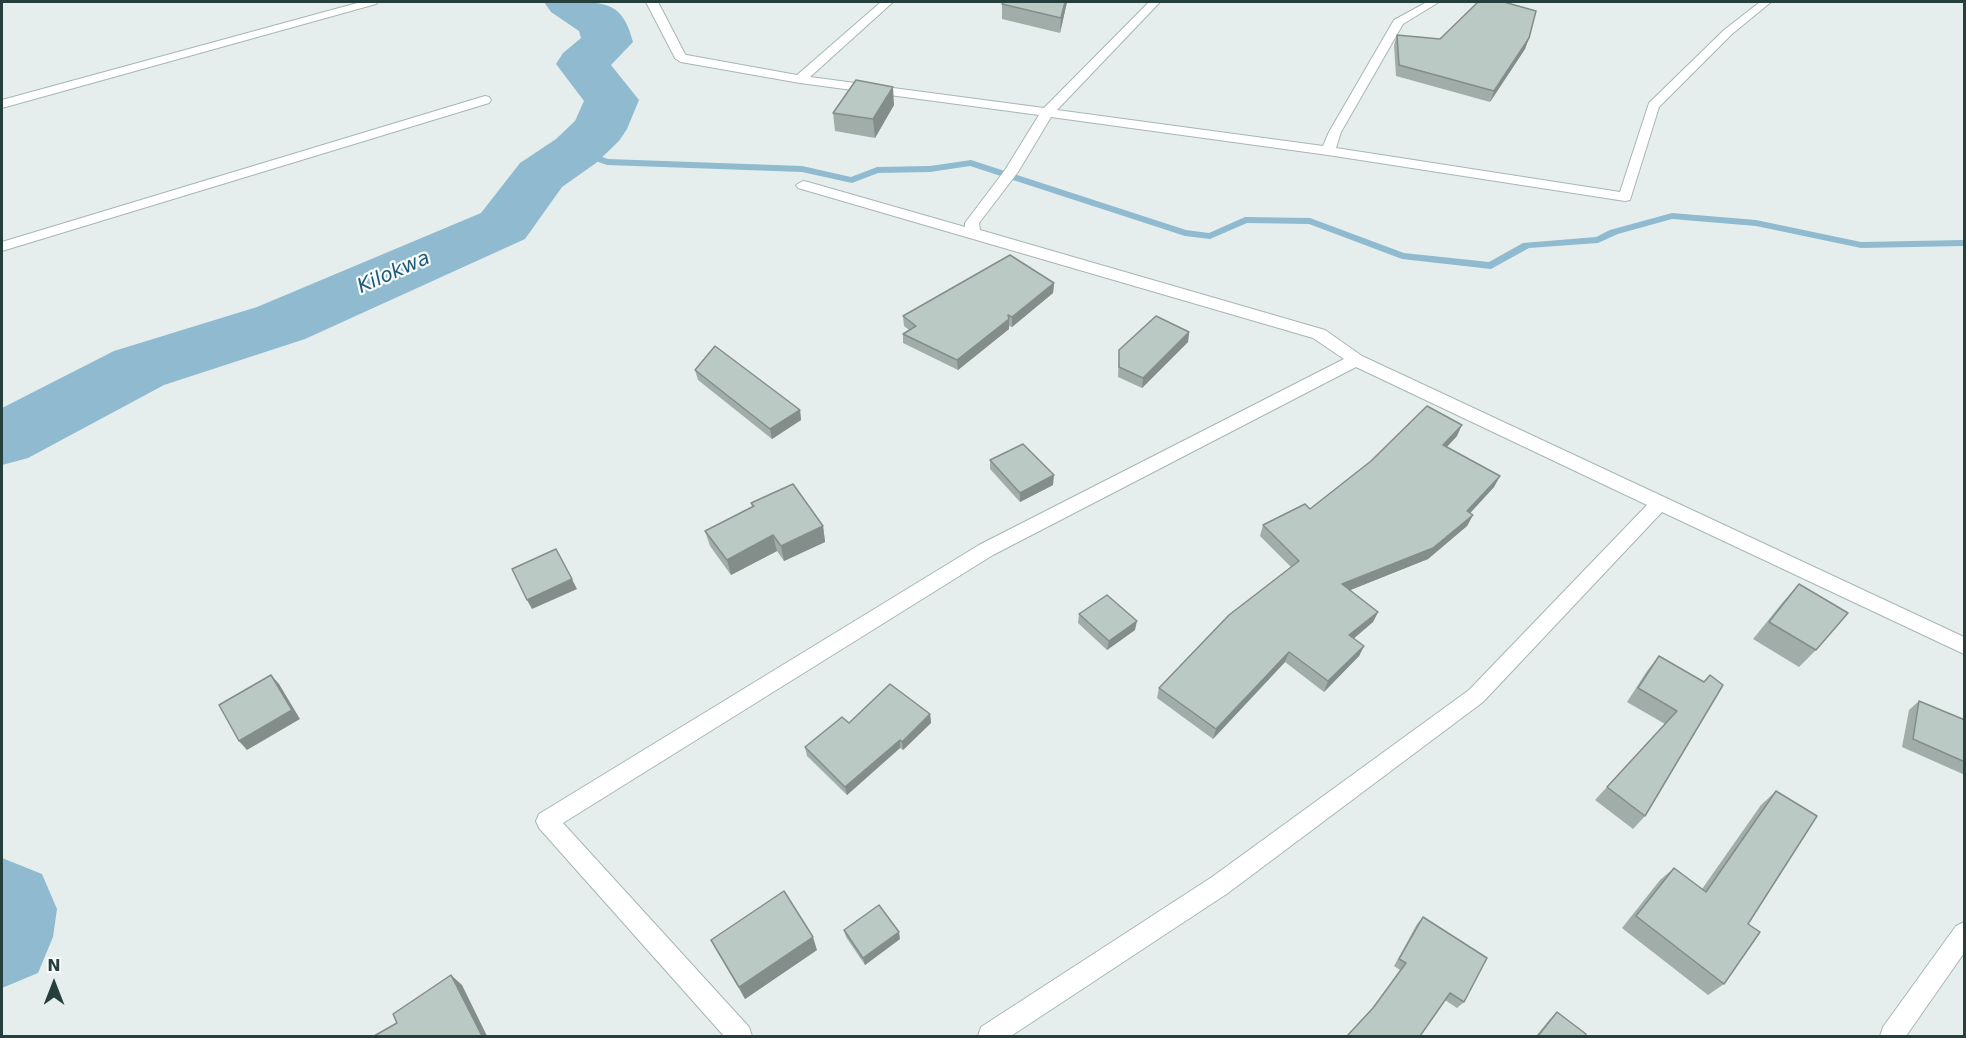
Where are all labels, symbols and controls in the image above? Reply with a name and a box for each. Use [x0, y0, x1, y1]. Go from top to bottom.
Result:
water label: Kilokwa [354, 246, 434, 300]
north arrow [24, 954, 84, 1014]
text: N [47, 956, 61, 975]

